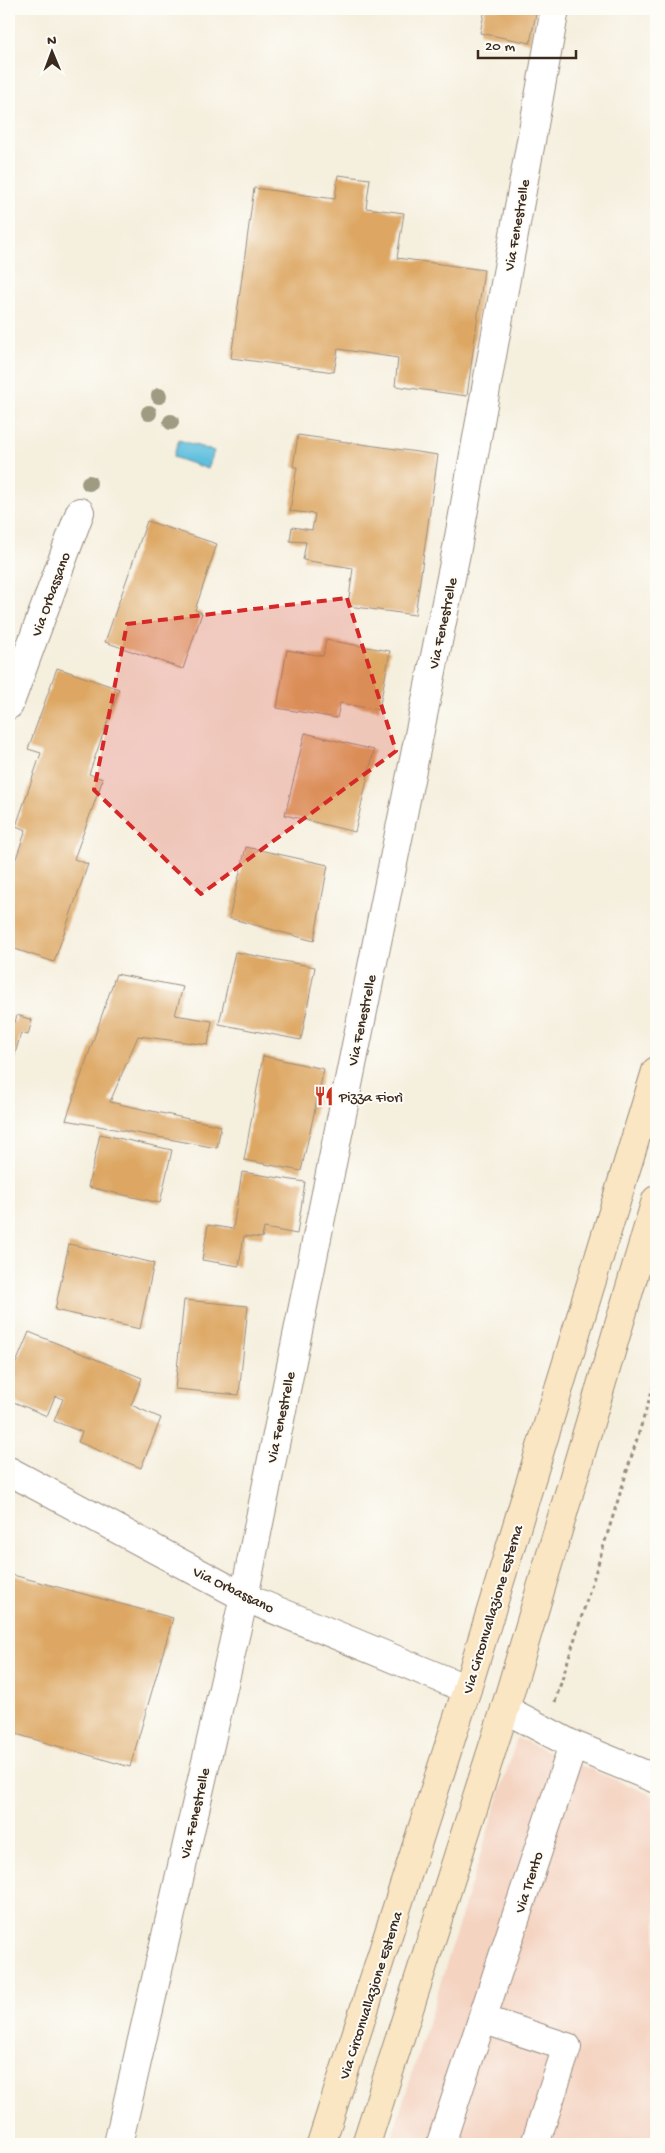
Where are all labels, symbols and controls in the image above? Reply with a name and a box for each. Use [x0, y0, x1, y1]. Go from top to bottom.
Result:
north arrow [28, 28, 78, 78]
scale bar [478, 28, 575, 60]
text: N [47, 33, 57, 50]
text: 20 m [485, 38, 515, 56]
street label: Via Fenestrelle [501, 178, 535, 274]
street label: Via Orbassano [28, 550, 76, 640]
street label: Via Fenestrelle [425, 576, 462, 672]
street label: Via Fenestrelle [344, 973, 381, 1069]
restaurant icon: Pizza Fiorì [313, 1085, 335, 1107]
place label: Pizza Fiorì [338, 1089, 403, 1107]
street label: Via Fenestrelle [263, 1370, 300, 1466]
street label: Via Circonvallazione Esterna [459, 1522, 528, 1697]
street label: Via Orbassano [189, 1563, 277, 1618]
street label: Via Fenestrelle [177, 1766, 215, 1862]
street label: Via Trento [511, 1850, 548, 1916]
street label: Via Circonvallazione Esterna [336, 1909, 408, 2083]

